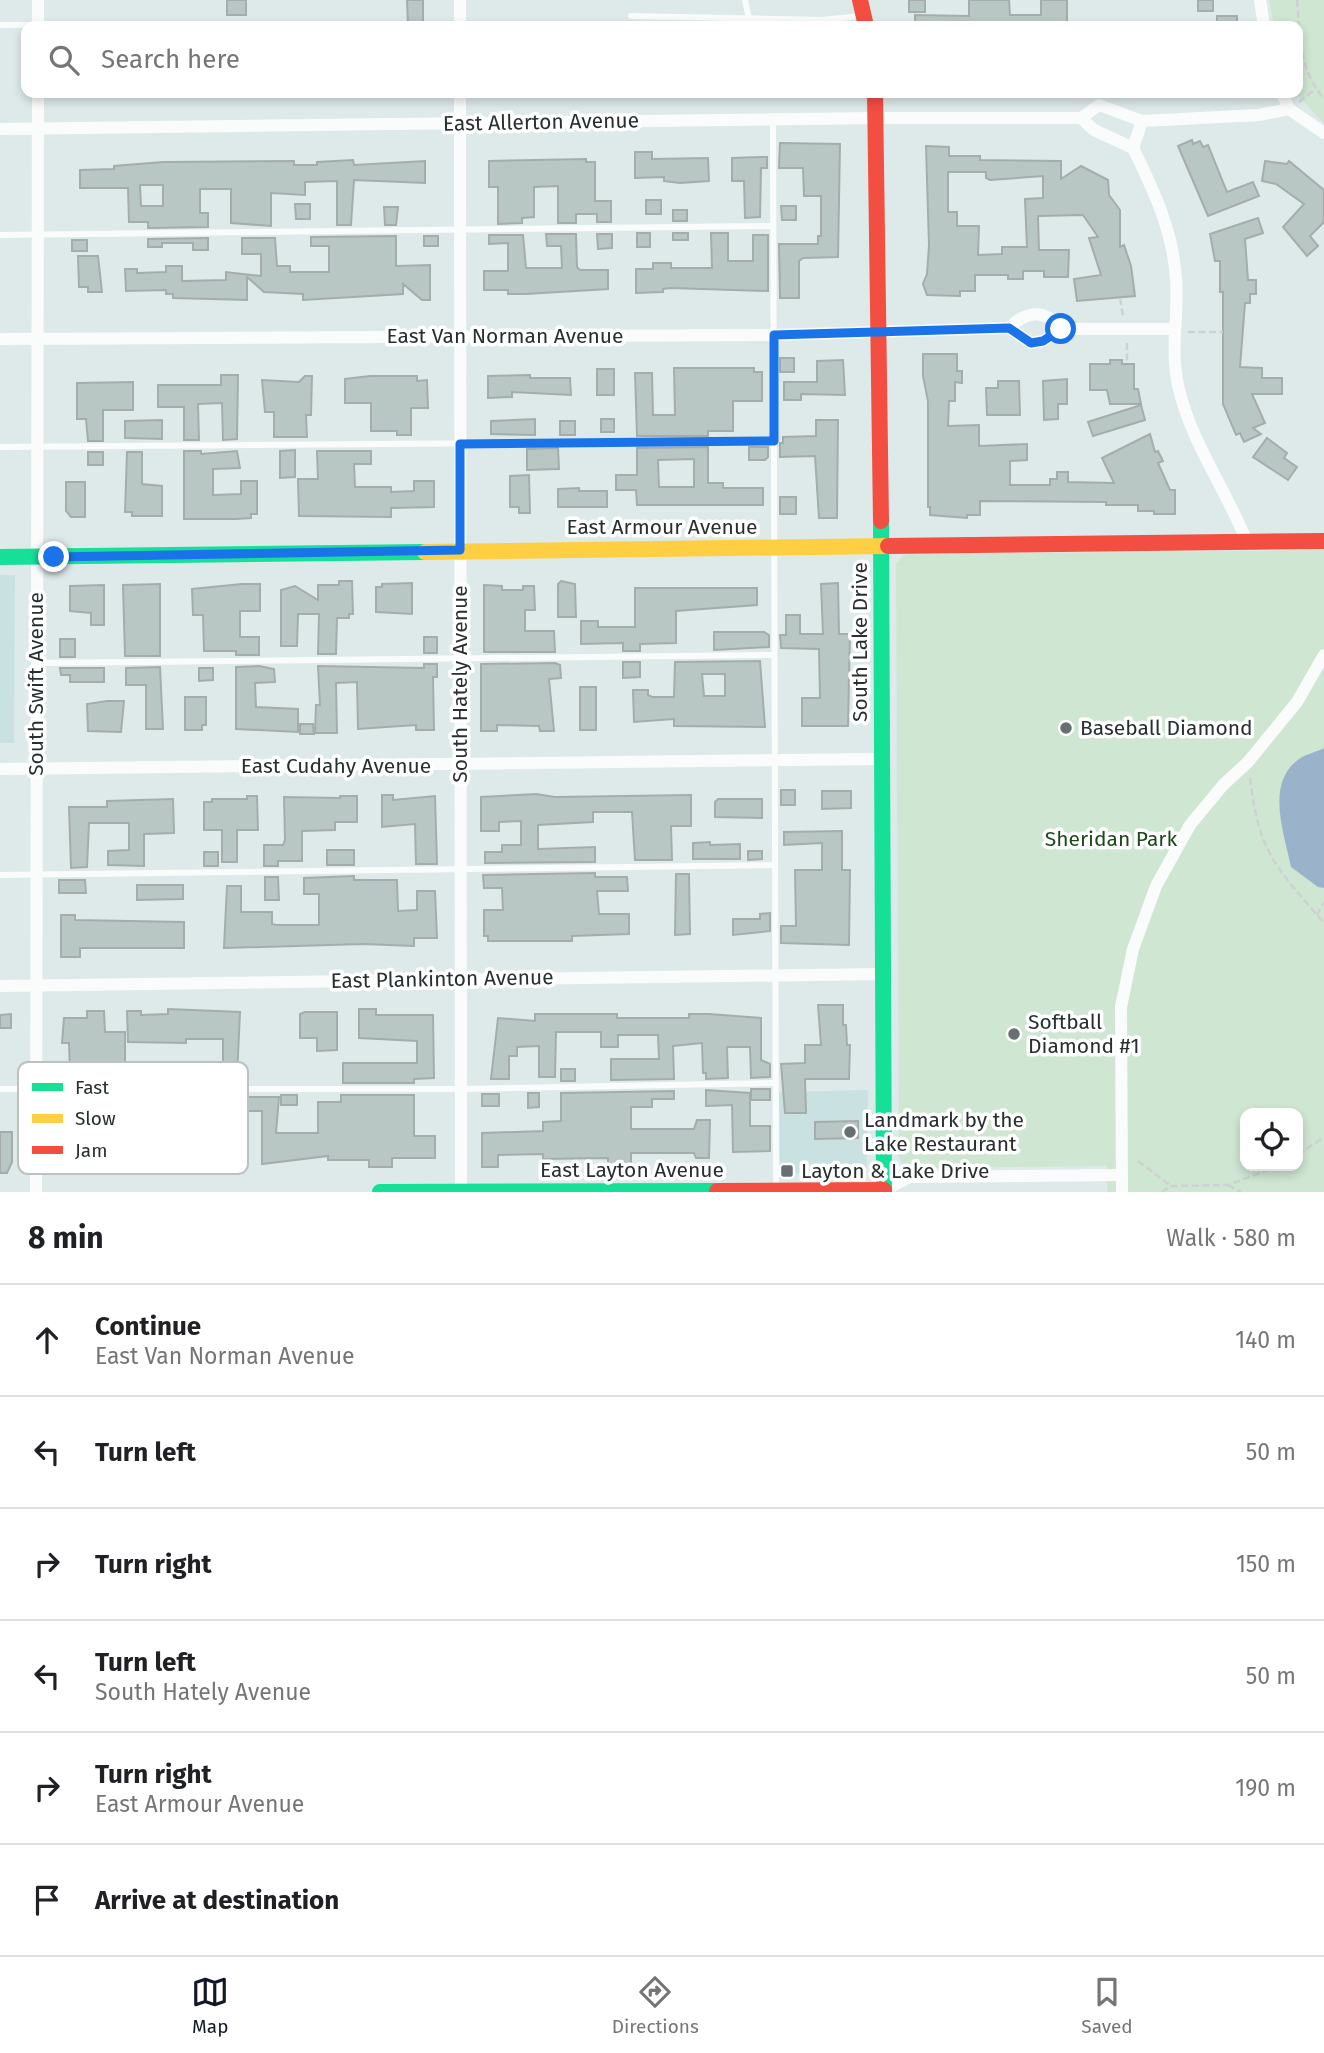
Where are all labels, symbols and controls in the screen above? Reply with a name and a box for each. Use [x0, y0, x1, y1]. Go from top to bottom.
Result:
search box [21, 21, 1303, 98]
icon: search [45, 41, 83, 79]
text: Search here [101, 44, 240, 75]
street label: East Allerton Avenue [443, 107, 639, 137]
route start [1045, 313, 1076, 344]
street label: East Van Norman Avenue [387, 323, 623, 349]
street label: East Armour Avenue [566, 514, 758, 540]
route end [38, 541, 69, 572]
street label: South Lake Drive [847, 562, 873, 722]
street label: South Hately Avenue [447, 585, 473, 783]
street label: South Swift Avenue [23, 592, 49, 776]
place label: Baseball Diamond [1080, 715, 1253, 741]
marker: Baseball Diamond [1058, 720, 1074, 736]
street label: East Cudahy Avenue [241, 753, 431, 779]
park label: Sheridan Park [1045, 826, 1177, 852]
street label: East Plankinton Avenue [330, 964, 554, 994]
place label: Softball Diamond #1 [1028, 1009, 1140, 1059]
marker: Softball Diamond #1 [1006, 1026, 1022, 1042]
legend [18, 1062, 248, 1174]
text: Fast [75, 1076, 109, 1099]
text: Slow [75, 1107, 116, 1130]
place label: Landmark by the Lake Restaurant [864, 1107, 1024, 1157]
map controls [1240, 1108, 1303, 1171]
button: locate [1240, 1108, 1303, 1171]
marker: Landmark by the Lake Restaurant [842, 1124, 858, 1140]
text: Jam [75, 1139, 107, 1162]
street label: East Layton Avenue [540, 1157, 724, 1183]
place label: Layton & Lake Drive [801, 1158, 989, 1184]
marker: Layton & Lake Drive [779, 1163, 795, 1179]
text: 8 min [28, 1220, 104, 1256]
text: Walk · 580 m [1166, 1224, 1296, 1252]
text: Continue [95, 1311, 201, 1342]
icon: ahead [28, 1321, 66, 1359]
text: 140 m [1235, 1326, 1296, 1354]
text: East Van Norman Avenue [95, 1342, 355, 1370]
icon: left [28, 1433, 66, 1471]
text: Turn left [95, 1437, 196, 1468]
text: 50 m [1246, 1438, 1296, 1466]
icon: right [28, 1545, 66, 1583]
text: Turn right [95, 1549, 212, 1580]
text: 150 m [1236, 1550, 1296, 1578]
text: Turn left [95, 1647, 196, 1678]
icon: left [28, 1657, 66, 1695]
text: 50 m [1246, 1662, 1296, 1690]
text: South Hately Avenue [95, 1678, 311, 1706]
text: Turn right [95, 1759, 212, 1790]
icon: right [28, 1769, 66, 1807]
text: 190 m [1235, 1774, 1296, 1802]
text: East Armour Avenue [95, 1790, 304, 1818]
icon: arrive [28, 1881, 66, 1919]
text: Arrive at destination [95, 1885, 339, 1916]
tab: Map [191, 1973, 229, 2038]
tab: Directions [612, 1973, 699, 2038]
tab: Saved [1081, 1973, 1133, 2038]

